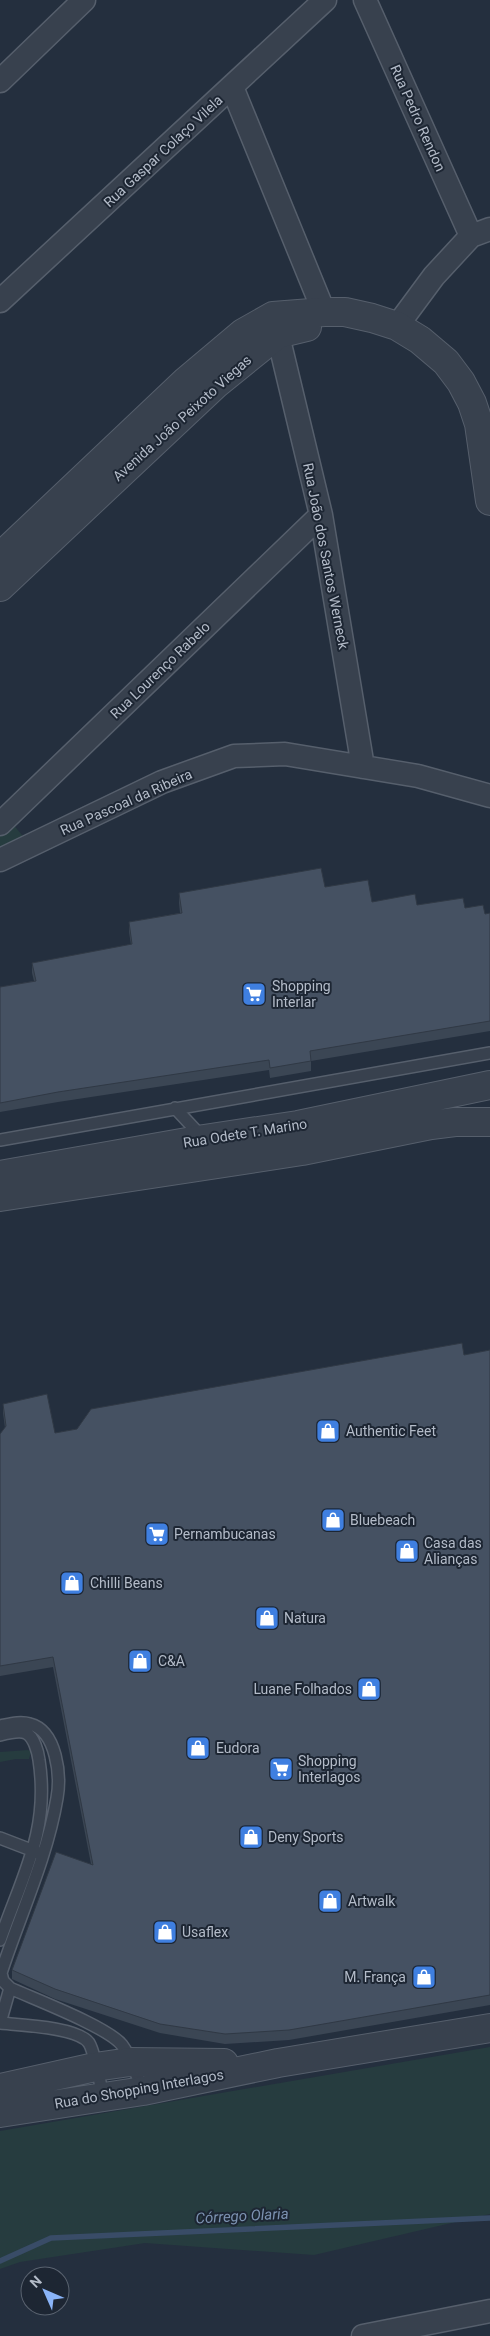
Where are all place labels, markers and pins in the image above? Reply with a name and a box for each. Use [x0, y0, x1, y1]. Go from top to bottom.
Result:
place label: Shopping Interlar [272, 978, 331, 1010]
supermarket icon: Shopping Interlar [241, 981, 267, 1007]
shop icon: Authentic Feet [315, 1418, 341, 1444]
place label: Authentic Feet [346, 1423, 436, 1439]
shop icon: Bluebeach [320, 1507, 346, 1533]
place label: Bluebeach [350, 1512, 415, 1528]
supermarket icon: Pernambucanas [144, 1521, 170, 1547]
place label: Pernambucanas [174, 1526, 276, 1542]
place label: Casa das Alianças [424, 1535, 482, 1567]
shop icon: Casa das Alianças [394, 1538, 420, 1564]
shop icon: Chilli Beans [59, 1570, 85, 1596]
place label: Chilli Beans [90, 1575, 163, 1591]
shop icon: Natura [254, 1605, 280, 1631]
place label: Natura [284, 1610, 326, 1626]
shop icon: C&A [127, 1648, 153, 1674]
place label: C&A [158, 1653, 185, 1669]
shop icon: Luane Folhados [356, 1676, 382, 1702]
place label: Luane Folhados [253, 1681, 352, 1697]
shop icon: Eudora [185, 1735, 211, 1761]
place label: Eudora [216, 1740, 260, 1756]
place label: Shopping Interlagos [298, 1753, 360, 1785]
supermarket icon: Shopping Interlagos [268, 1756, 294, 1782]
shop icon: Deny Sports [238, 1824, 264, 1850]
place label: Deny Sports [268, 1829, 344, 1845]
shop icon: Artwalk [317, 1888, 343, 1914]
place label: Artwalk [348, 1893, 396, 1909]
shop icon: Usaflex [152, 1919, 178, 1945]
place label: Usaflex [182, 1924, 228, 1940]
shop icon: M. França [411, 1964, 437, 1990]
place label: M. França [344, 1969, 406, 1985]

